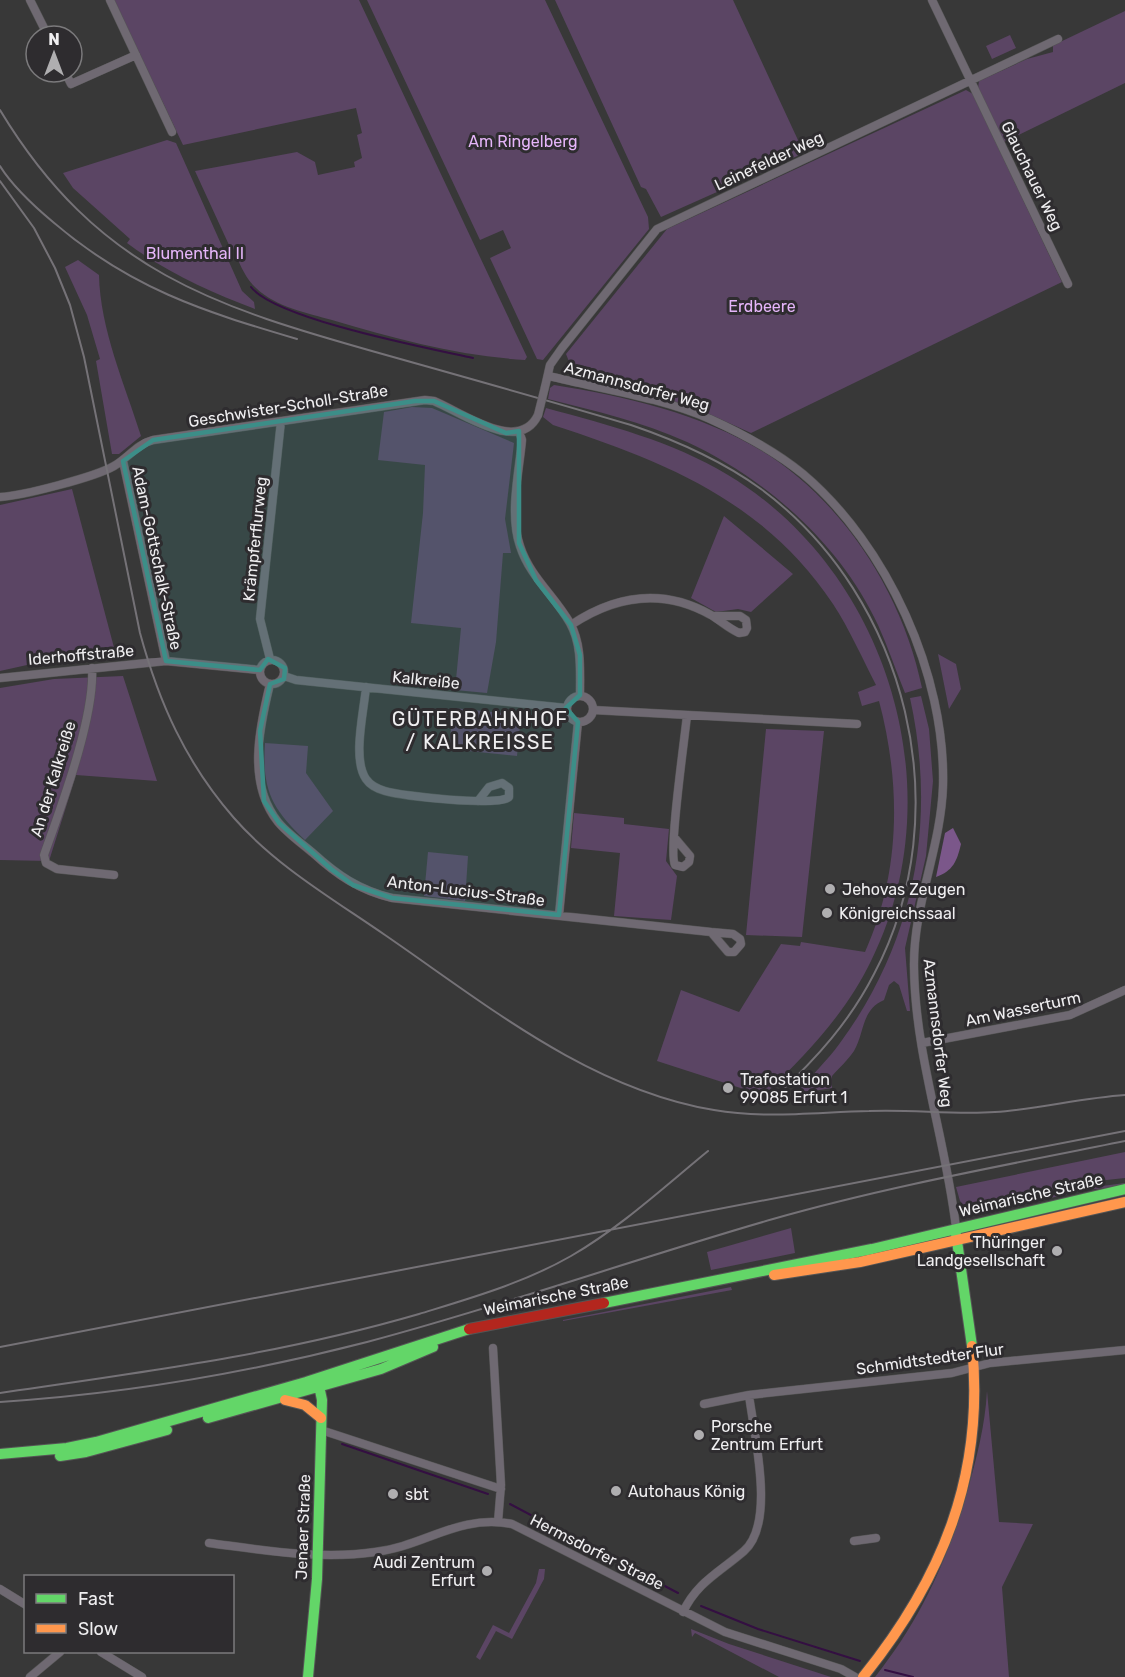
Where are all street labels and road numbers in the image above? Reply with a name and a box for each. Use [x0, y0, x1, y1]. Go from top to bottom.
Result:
street label: Glauchauer Weg [997, 118, 1067, 234]
street label: Leinefelder Weg [712, 127, 826, 195]
street label: Azmannsdorfer Weg [562, 357, 712, 415]
street label: Geschwister-Scholl-Straße [187, 381, 389, 431]
street label: Adam-Gottschalk-Straße [128, 464, 186, 652]
street label: Krämpferflurweg [239, 476, 271, 602]
street label: Iderhoffstraße [27, 641, 135, 669]
street label: Kalkreiße [391, 667, 461, 693]
street label: An der Kalkreiße [26, 719, 80, 839]
street label: Anton-Lucius-Straße [386, 872, 546, 910]
street label: Azmannsdorfer Weg [919, 958, 957, 1108]
street label: Am Wasserturm [964, 987, 1082, 1031]
street label: Weimarische Straße [957, 1169, 1105, 1221]
street label: Weimarische Straße [482, 1273, 630, 1319]
street label: Schmidtstedter Flur [855, 1339, 1005, 1379]
street label: Jenaer Straße [292, 1474, 314, 1580]
street label: Hermsdorfer Straße [527, 1510, 667, 1594]

